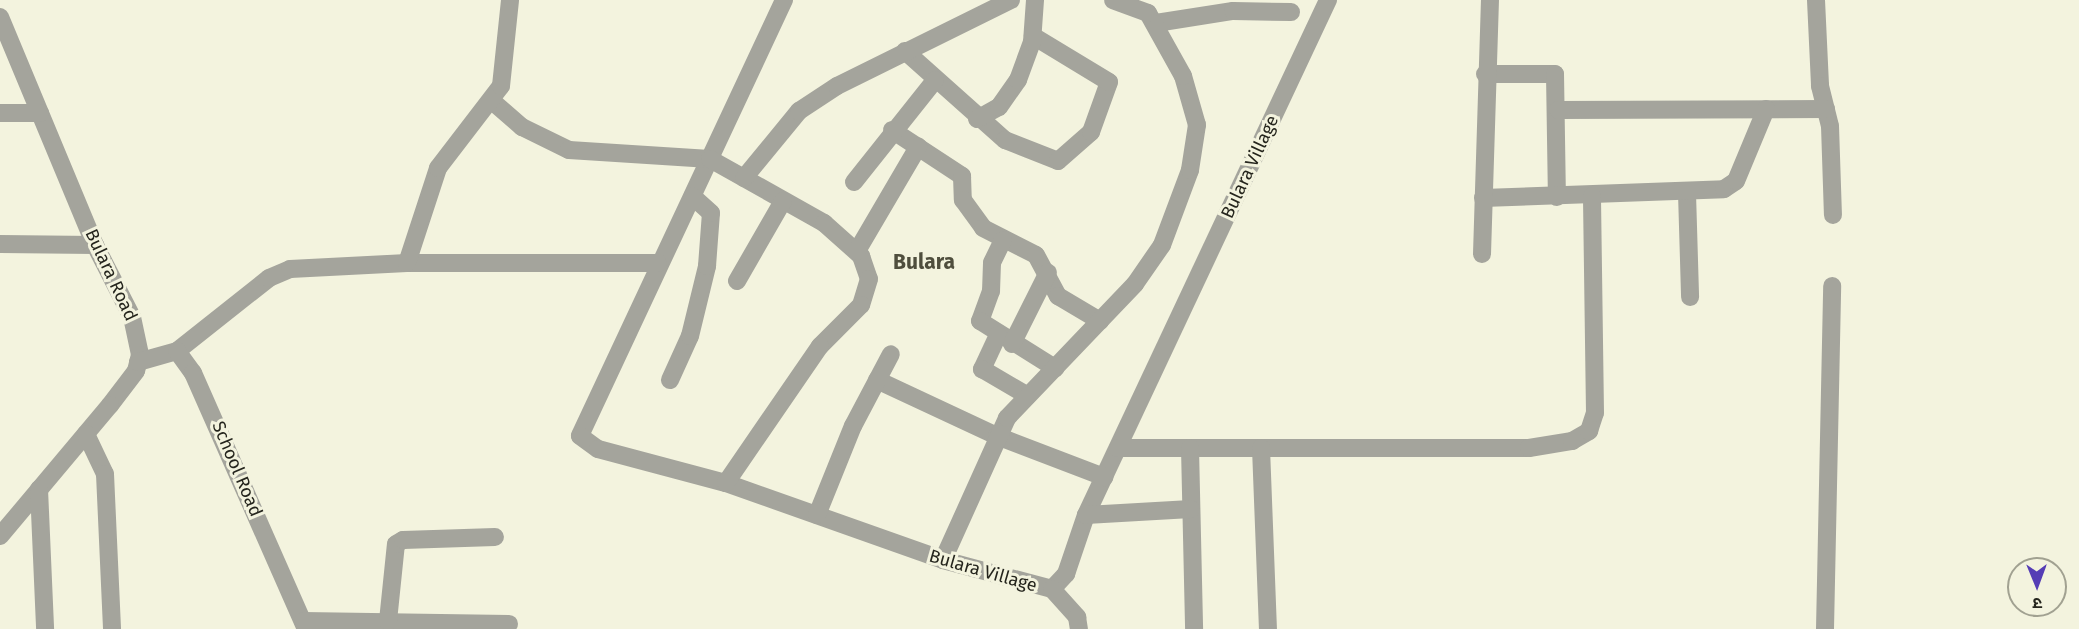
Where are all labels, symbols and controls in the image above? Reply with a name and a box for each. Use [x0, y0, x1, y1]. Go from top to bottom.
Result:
street label: Bulara Village [1217, 112, 1283, 222]
street label: Bulara Road [80, 226, 142, 324]
district label: Bulara [893, 249, 955, 275]
street label: School Road [207, 418, 267, 520]
street label: Bulara Village [927, 545, 1039, 597]
north arrow [2007, 557, 2067, 617]
text: उ [2032, 594, 2042, 613]

